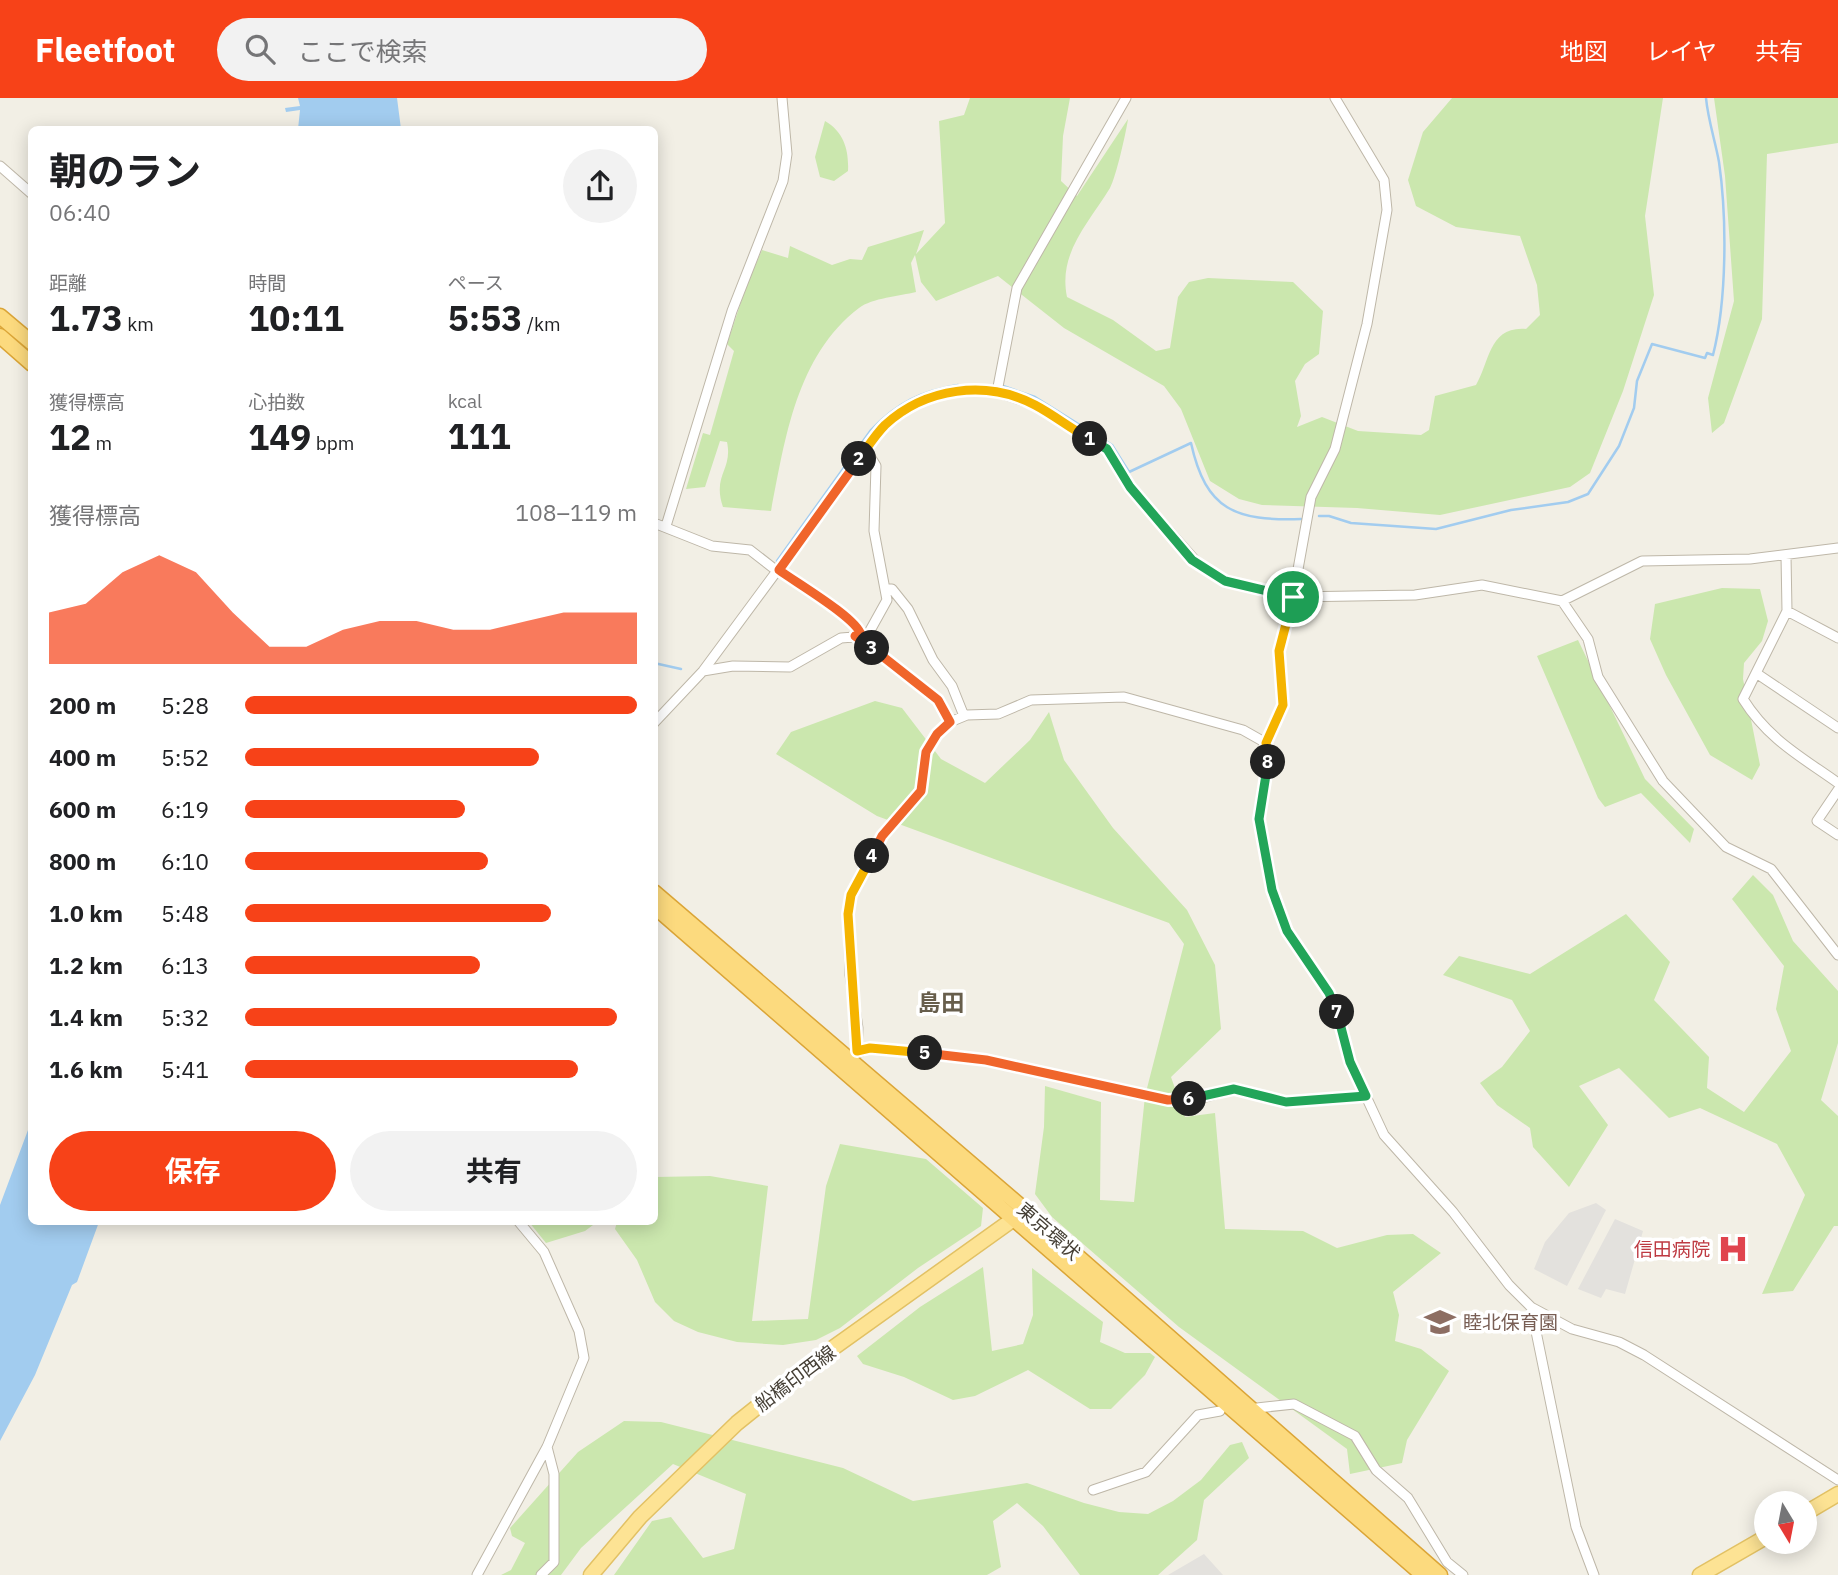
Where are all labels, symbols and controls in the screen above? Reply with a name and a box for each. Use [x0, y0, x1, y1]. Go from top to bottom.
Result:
search box [217, 18, 707, 81]
text: Fleetfoot [35, 28, 175, 71]
icon: search [241, 30, 279, 68]
text: ここで検索 [297, 34, 428, 68]
text: 地図 [1560, 35, 1608, 67]
text: レイヤ [1646, 35, 1717, 67]
text: 共有 [1755, 35, 1803, 67]
text: 朝のラン [49, 146, 201, 195]
button: share [563, 149, 637, 223]
text: 06:40 [49, 197, 111, 227]
text: 距離 [49, 271, 87, 295]
text: 時間 [248, 271, 286, 295]
text: ペース [448, 271, 504, 295]
text: 1.73 [49, 295, 123, 341]
text: 10:11 [248, 295, 344, 341]
text: 5:53 [448, 295, 522, 341]
text: km [123, 312, 154, 336]
text: /km [522, 312, 561, 336]
text: kcal [448, 389, 482, 413]
text: 獲得標高 [49, 390, 125, 414]
text: 心拍数 [248, 390, 305, 414]
text: 111 [448, 413, 511, 459]
text: 12 [49, 414, 91, 460]
text: 149 [248, 414, 311, 460]
pin: 1 [1072, 422, 1108, 456]
text: 1 [1084, 426, 1095, 450]
text: m [91, 431, 112, 455]
text: bpm [311, 431, 354, 455]
pin: 2 [842, 442, 876, 476]
text: 2 [853, 446, 864, 470]
text: 108–119 m [515, 497, 637, 527]
text: 獲得標高 [49, 500, 141, 530]
pin [1263, 567, 1323, 627]
icon: arrive [1274, 578, 1312, 616]
pin: 3 [854, 630, 890, 666]
text: 3 [866, 635, 877, 659]
text: 200 m [49, 690, 116, 720]
text: 5:28 [161, 690, 209, 720]
text: 400 m [49, 742, 116, 772]
text: 5:52 [161, 742, 209, 772]
pin: 8 [1250, 744, 1286, 780]
text: 8 [1262, 749, 1273, 773]
text: 600 m [49, 794, 116, 824]
text: 6:19 [161, 794, 209, 824]
pin: 4 [854, 838, 890, 874]
text: 4 [866, 843, 877, 867]
text: 800 m [49, 846, 116, 876]
text: 6:10 [161, 846, 209, 876]
text: 1.0 km [49, 898, 123, 928]
text: 5:48 [161, 898, 209, 928]
text: 1.2 km [49, 950, 123, 980]
text: 6:13 [161, 950, 209, 980]
district label: 島田 [918, 987, 964, 1017]
pin: 7 [1320, 995, 1354, 1030]
text: 7 [1331, 999, 1342, 1023]
text: 1.4 km [49, 1002, 123, 1032]
text: 5:32 [161, 1002, 209, 1032]
pin: 5 [908, 1035, 942, 1070]
text: 5 [919, 1040, 930, 1064]
text: 1.6 km [49, 1054, 123, 1084]
text: 5:41 [161, 1054, 209, 1084]
pin: 6 [1172, 1082, 1206, 1116]
text: 6 [1183, 1086, 1194, 1110]
button: 保存 [49, 1131, 336, 1211]
button: 共有 [350, 1131, 637, 1211]
street label: 東京環状 [1012, 1197, 1086, 1265]
hospital icon: 信田病院 [1716, 1232, 1750, 1266]
place label: 信田病院 [1634, 1237, 1710, 1261]
school or university icon: 睦北保育園 [1423, 1305, 1457, 1339]
place label: 睦北保育園 [1463, 1310, 1558, 1334]
street label: 船橋印西線 [750, 1340, 840, 1416]
north arrow [1754, 1491, 1816, 1554]
map controls [1754, 1491, 1817, 1554]

